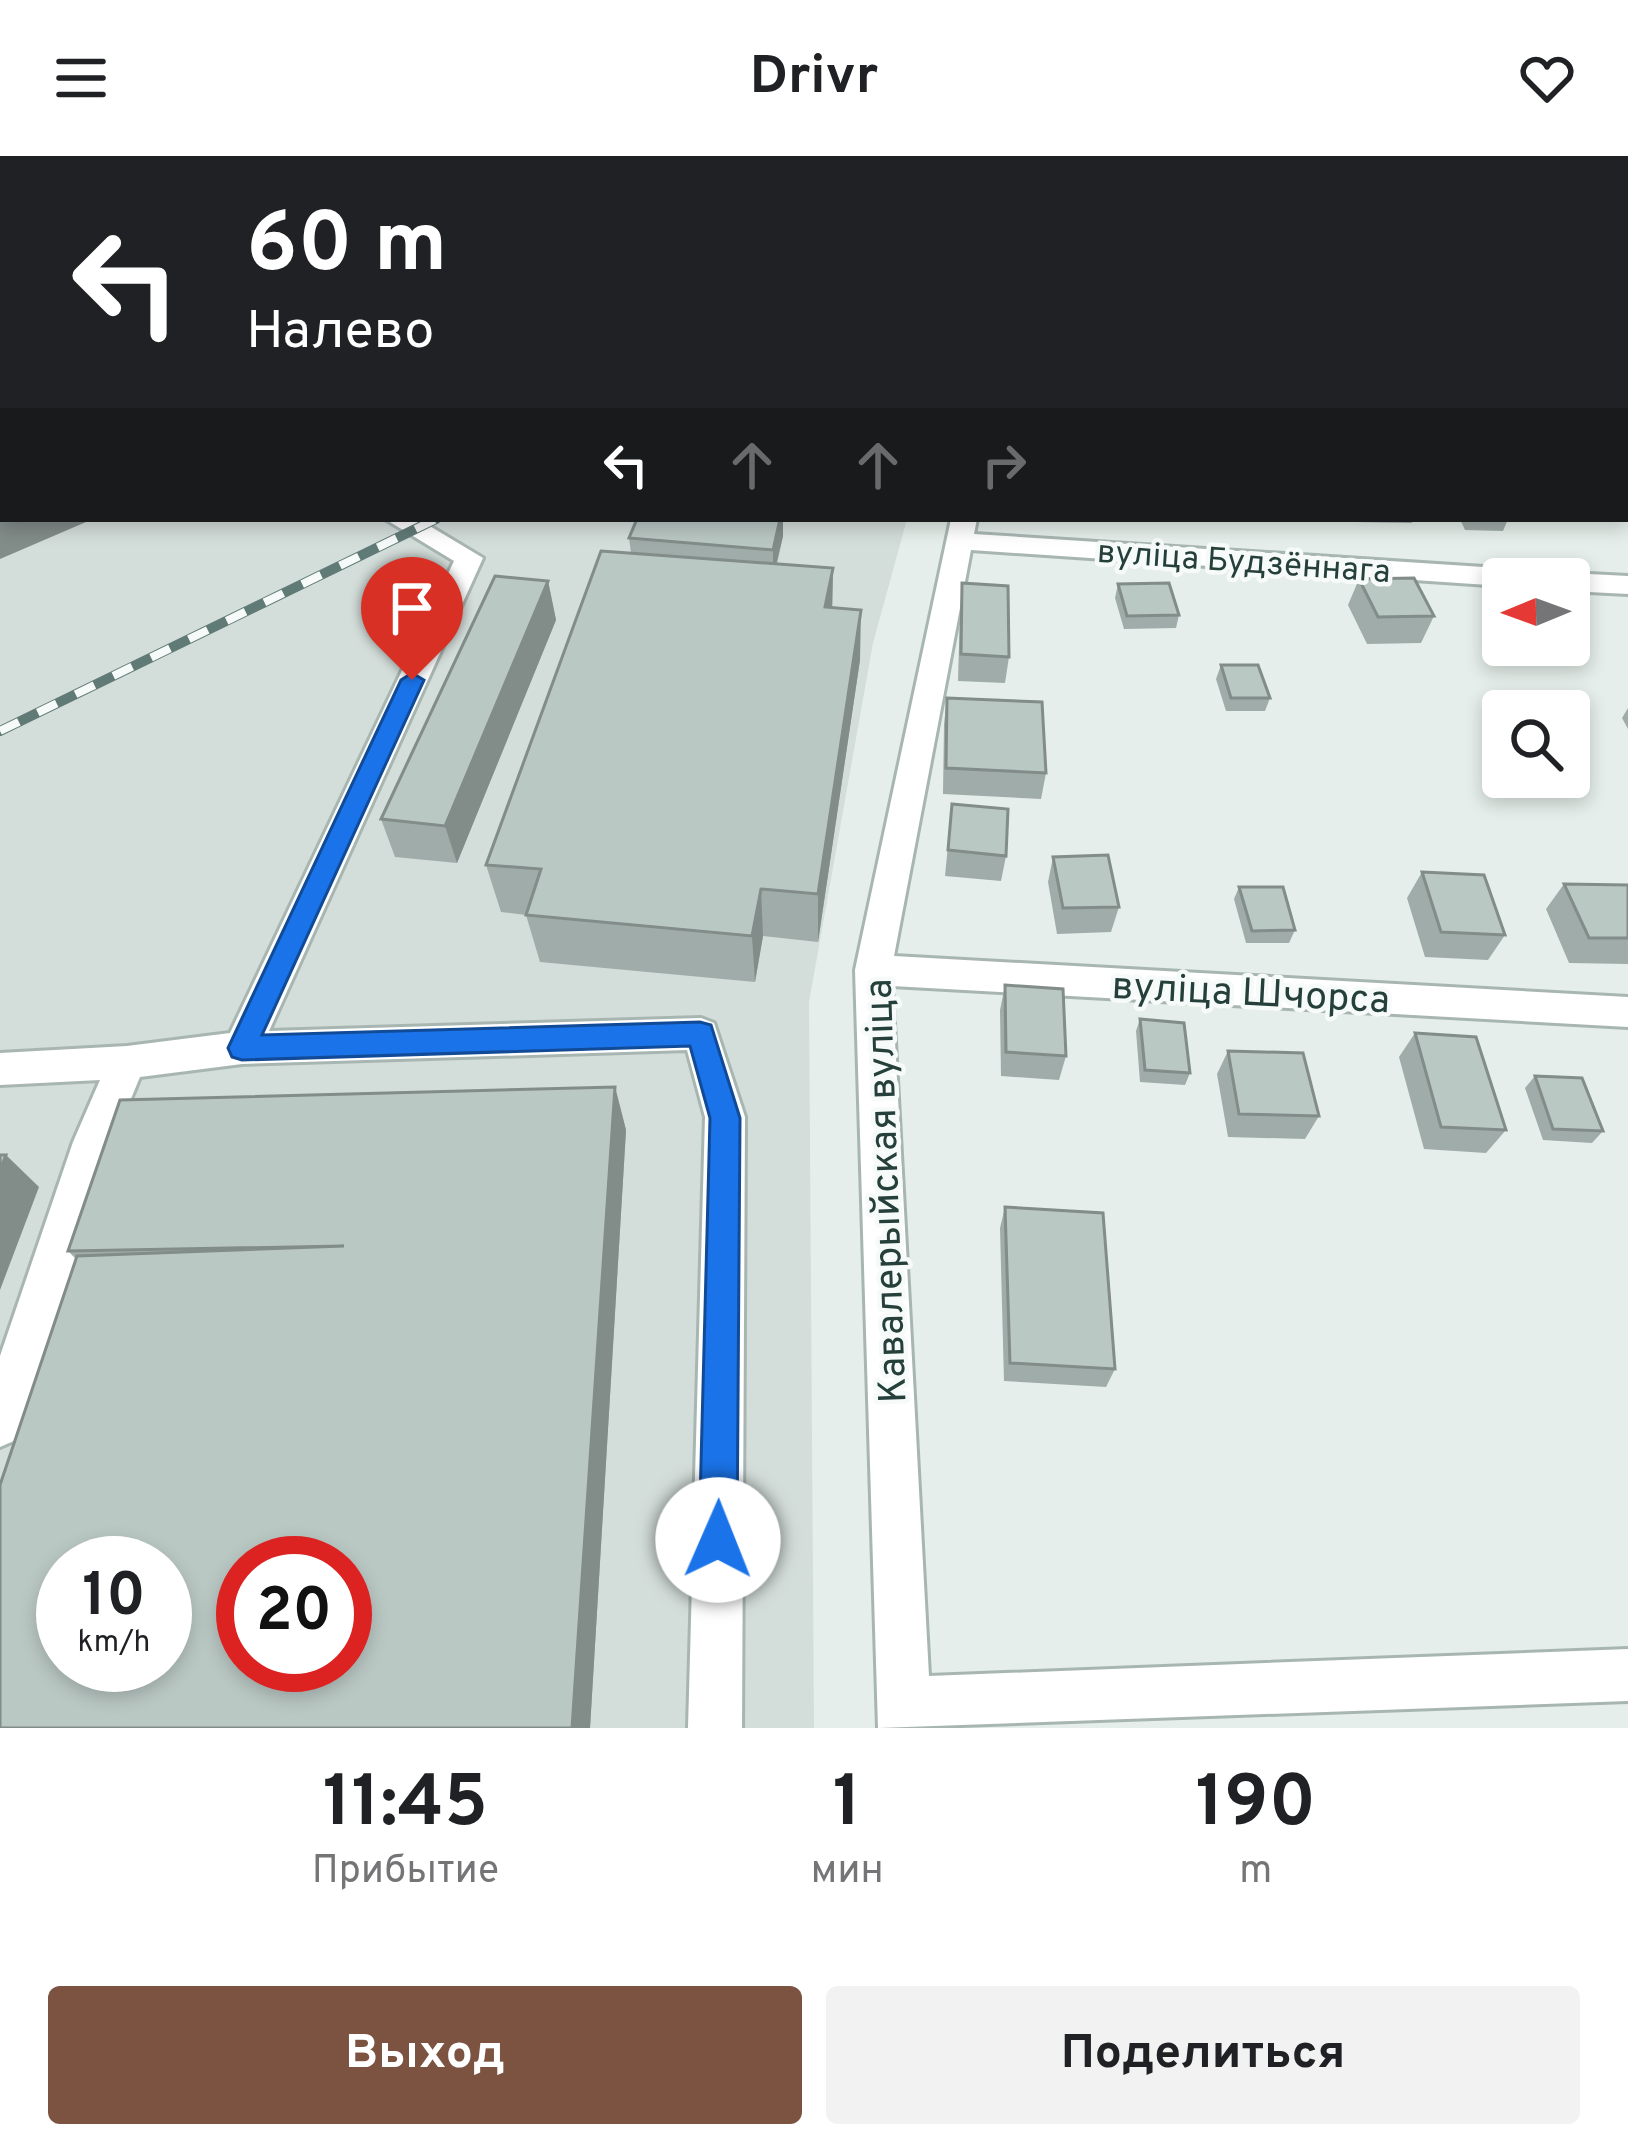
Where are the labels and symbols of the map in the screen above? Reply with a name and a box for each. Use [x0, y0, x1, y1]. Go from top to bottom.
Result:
street label: вуліца Будзённага [1096, 533, 1392, 595]
pin [361, 557, 463, 680]
north arrow [1482, 558, 1590, 666]
street label: вуліца Шчорса [1111, 964, 1391, 1027]
street label: Кавалерыйская вуліца [857, 978, 920, 1404]
position arrow [655, 1477, 781, 1603]
speed limit sign: 20 [216, 1536, 372, 1692]

